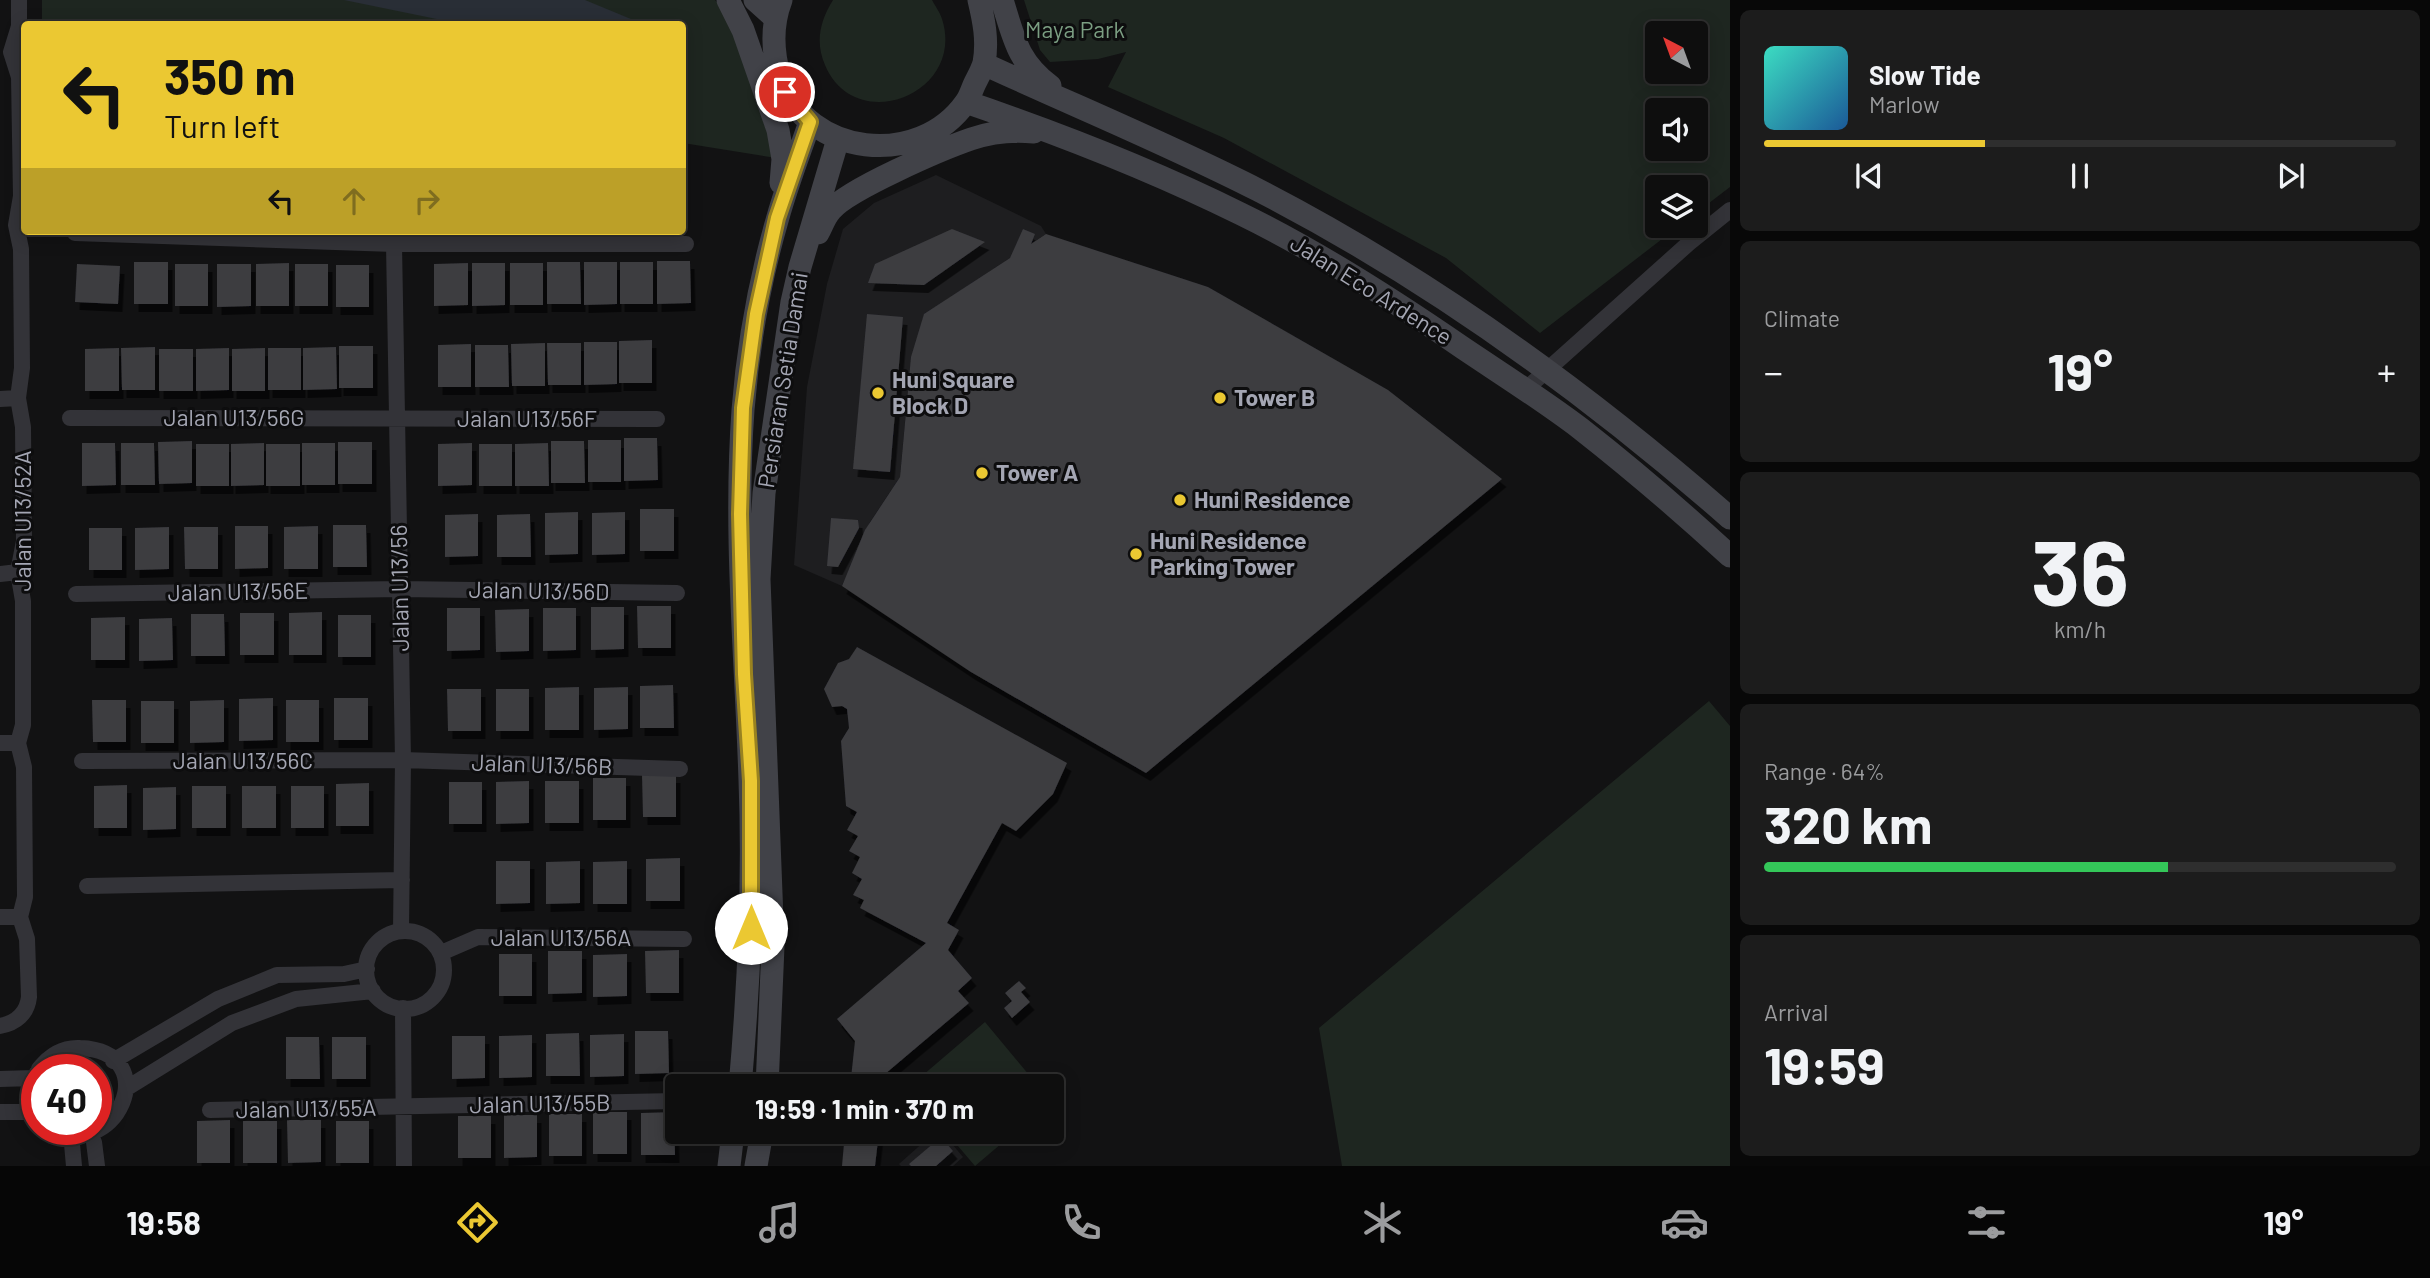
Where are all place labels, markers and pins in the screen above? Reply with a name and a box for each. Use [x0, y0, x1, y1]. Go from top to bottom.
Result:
pin [755, 62, 815, 122]
place label: Huni Square Block D [892, 365, 1015, 419]
place label: Tower B [1234, 383, 1315, 411]
marker: Huni Square Block D [870, 385, 886, 401]
marker: Tower B [1212, 390, 1228, 406]
place label: Tower A [996, 458, 1078, 486]
marker: Tower A [974, 465, 990, 481]
place label: Huni Residence [1194, 485, 1351, 513]
marker: Huni Residence [1172, 492, 1188, 508]
place label: Huni Residence Parking Tower [1150, 526, 1307, 580]
marker: Huni Residence Parking Tower [1128, 546, 1144, 562]

